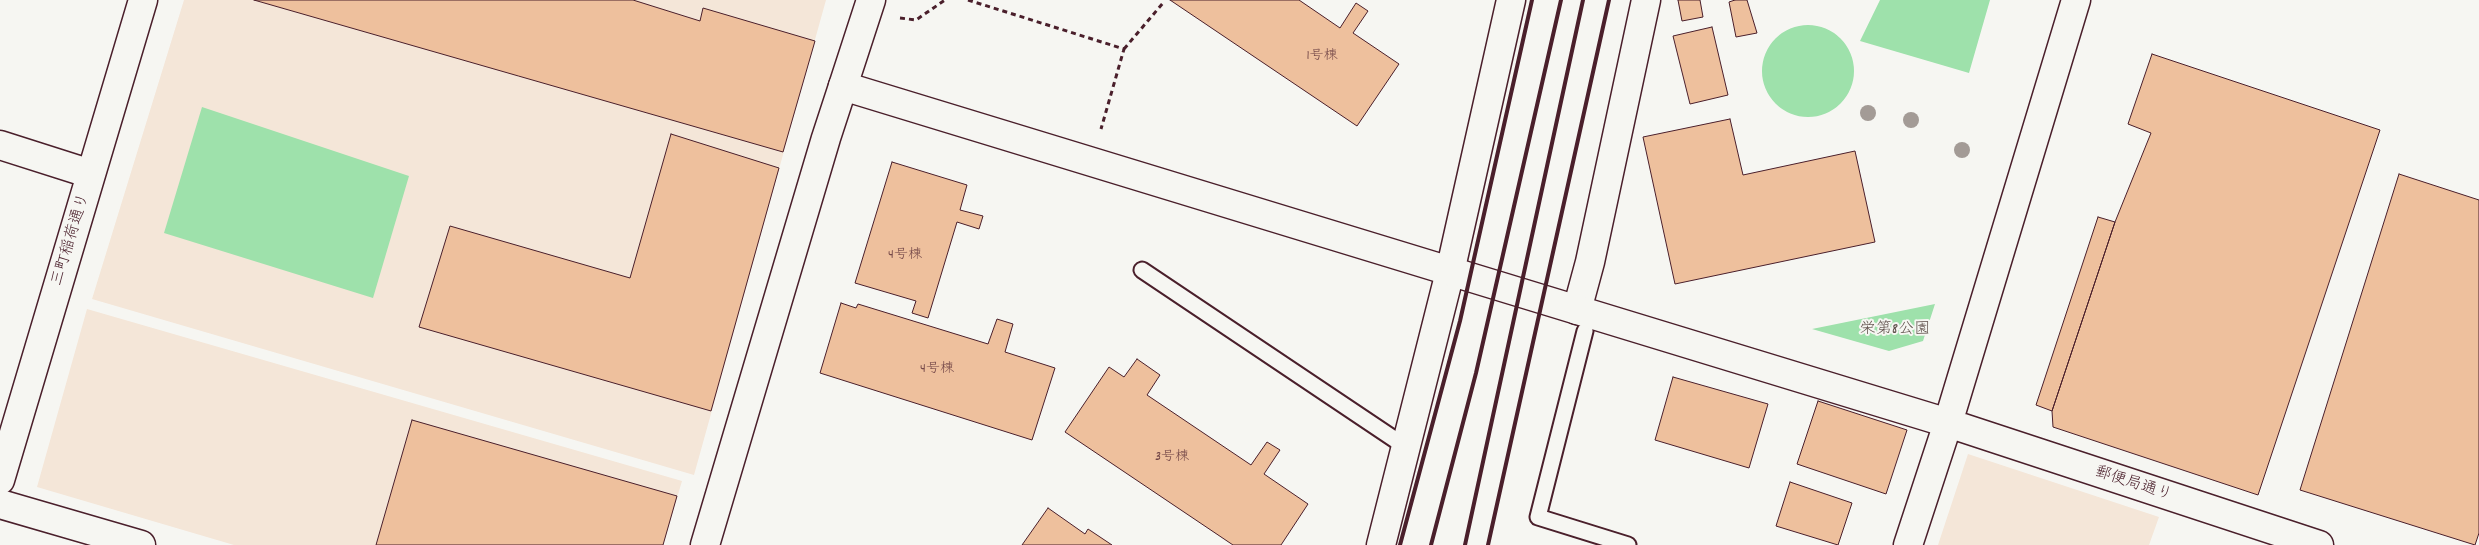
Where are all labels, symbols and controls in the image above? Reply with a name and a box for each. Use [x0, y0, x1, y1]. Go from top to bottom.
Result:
house number: 1号棟 [1306, 49, 1338, 65]
street label: 三町稲荷通り [49, 191, 95, 289]
house number: 4号棟 [888, 248, 922, 264]
park label: 栄第8公園 [1860, 321, 1930, 341]
house number: 4号棟 [920, 362, 954, 378]
house number: 3号棟 [1155, 450, 1189, 466]
street label: 郵便局通り [2092, 464, 2174, 506]

